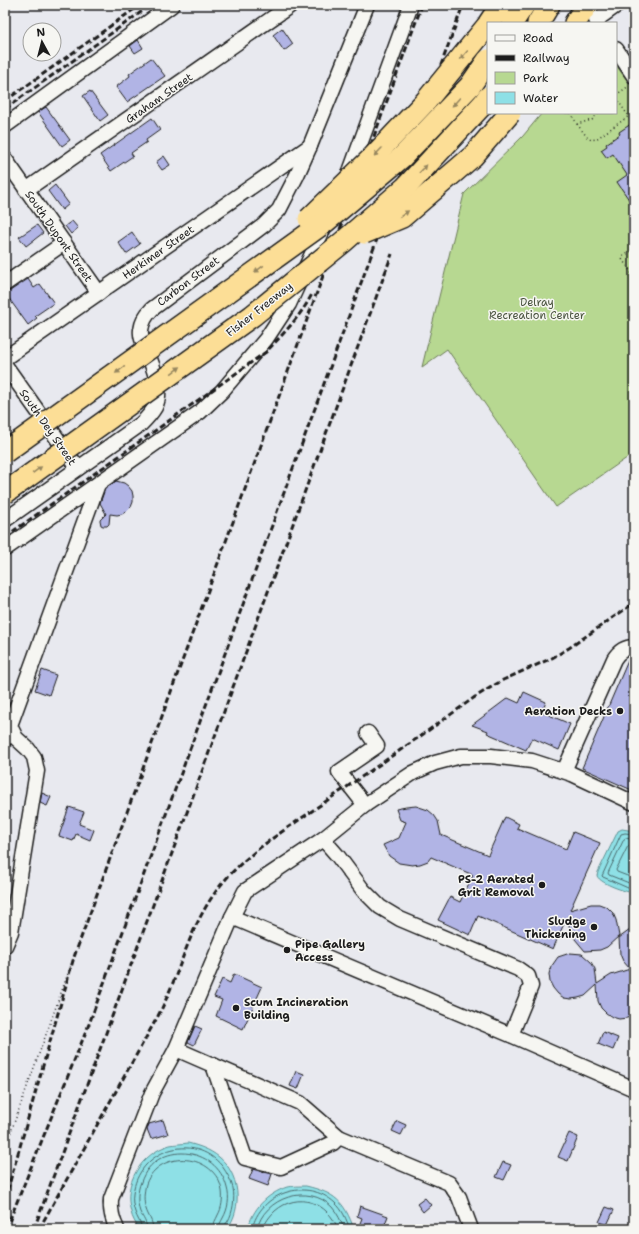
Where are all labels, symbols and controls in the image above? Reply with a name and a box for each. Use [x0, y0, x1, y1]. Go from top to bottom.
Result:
north arrow [22, 22, 62, 62]
legend [487, 22, 617, 114]
text: N [36, 25, 46, 41]
text: Road [523, 30, 554, 46]
one-way arrow [459, 50, 468, 60]
text: Railway [523, 50, 570, 66]
street label: Graham Street [123, 70, 196, 127]
text: Park [523, 70, 549, 86]
text: Water [523, 90, 559, 106]
one-way arrow [452, 97, 461, 106]
one-way arrow [373, 147, 382, 157]
one-way arrow [418, 164, 427, 173]
street label: South Dupont Street [21, 188, 96, 285]
one-way arrow [398, 210, 409, 218]
street label: Herkimer Street [119, 222, 197, 283]
street label: Carbon Street [154, 253, 223, 310]
one-way arrow [254, 265, 265, 273]
street label: Fisher Freeway [223, 279, 296, 340]
park label: Delray Recreation Center [489, 295, 585, 323]
one-way arrow [114, 366, 125, 374]
one-way arrow [171, 366, 182, 374]
street label: South Dey Street [16, 386, 80, 469]
one-way arrow [31, 466, 42, 474]
place label: Aeration Decks [525, 704, 612, 719]
marker: Aeration Decks [615, 706, 625, 716]
place label: PS-2 Aerated Grit Removal [458, 872, 534, 900]
marker: PS-2 Aerated Grit Removal [537, 880, 547, 890]
place label: Sludge Thickening [525, 914, 586, 942]
marker: Sludge Thickening [589, 922, 599, 932]
place label: Pipe Gallery Access [295, 937, 365, 965]
marker: Pipe Gallery Access [282, 945, 292, 955]
place label: Scum Incineration Building [244, 995, 349, 1023]
marker: Scum Incineration Building [231, 1003, 241, 1013]

